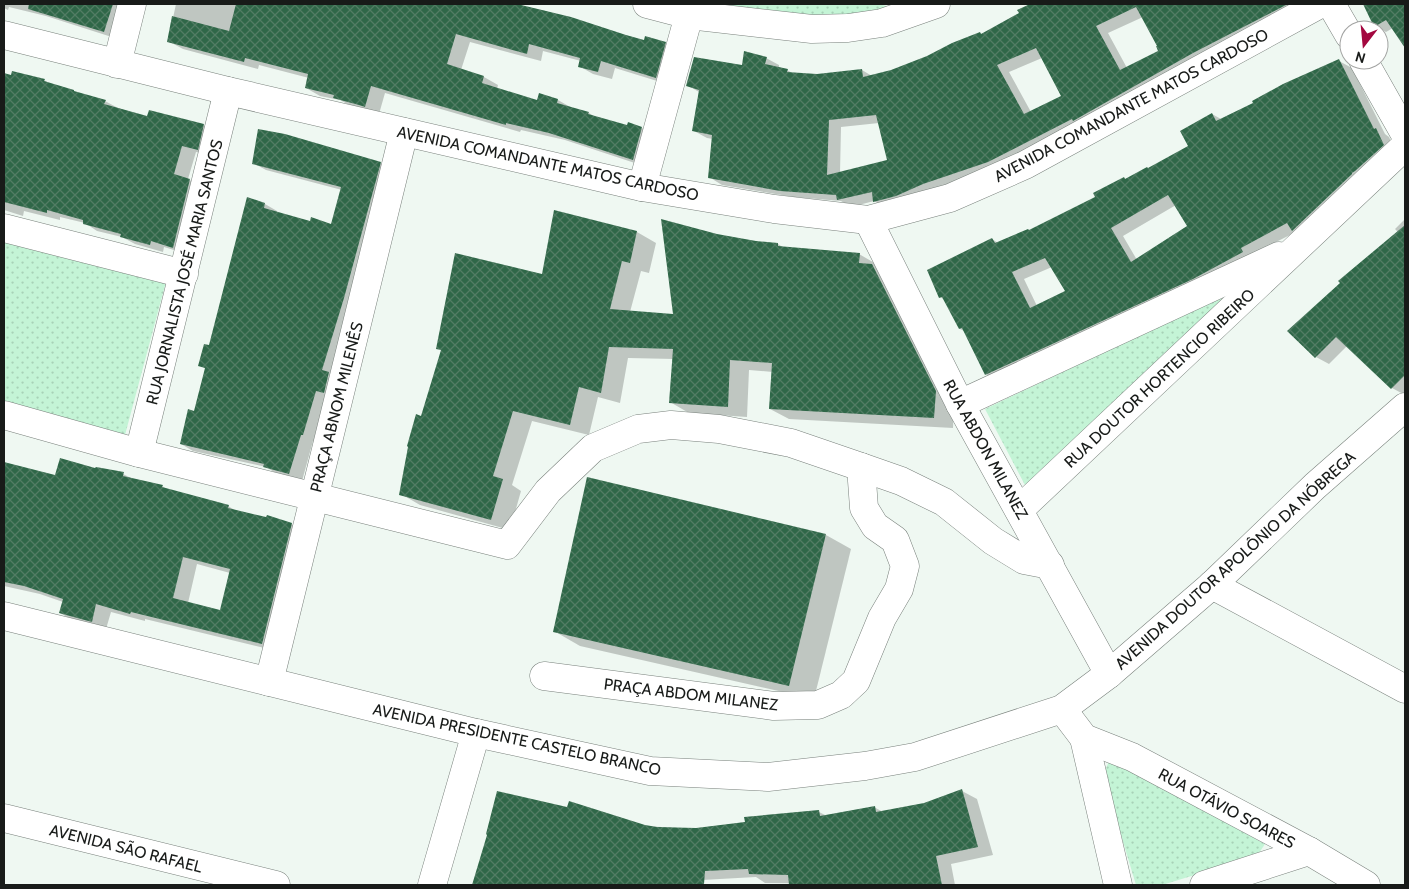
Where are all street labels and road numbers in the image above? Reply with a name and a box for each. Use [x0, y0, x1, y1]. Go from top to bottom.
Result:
street label: AVENIDA COMANDANTE MATOS CARDOSO [991, 25, 1272, 186]
street label: AVENIDA COMANDANTE MATOS CARDOSO [395, 122, 700, 205]
street label: RUA JORNALISTA JOSÉ MARIA SANTOS [142, 138, 227, 407]
street label: RUA DOUTOR HORTENCIO RIBEIRO [1060, 285, 1258, 472]
street label: PRAÇA ABNOM MILENÊS [306, 320, 367, 494]
street label: RUA ABDON MILANEZ [939, 376, 1032, 522]
street label: AVENIDA DOUTOR APOLÔNIO DA NÓBREGA [1111, 447, 1359, 673]
street label: PRAÇA ABDOM MILANEZ [603, 674, 779, 715]
street label: AVENIDA PRESIDENTE CASTELO BRANCO [371, 700, 663, 779]
street label: RUA OTÁVIO SOARES [1155, 764, 1298, 853]
street label: AVENIDA SÃO RAFAEL [48, 820, 204, 877]

